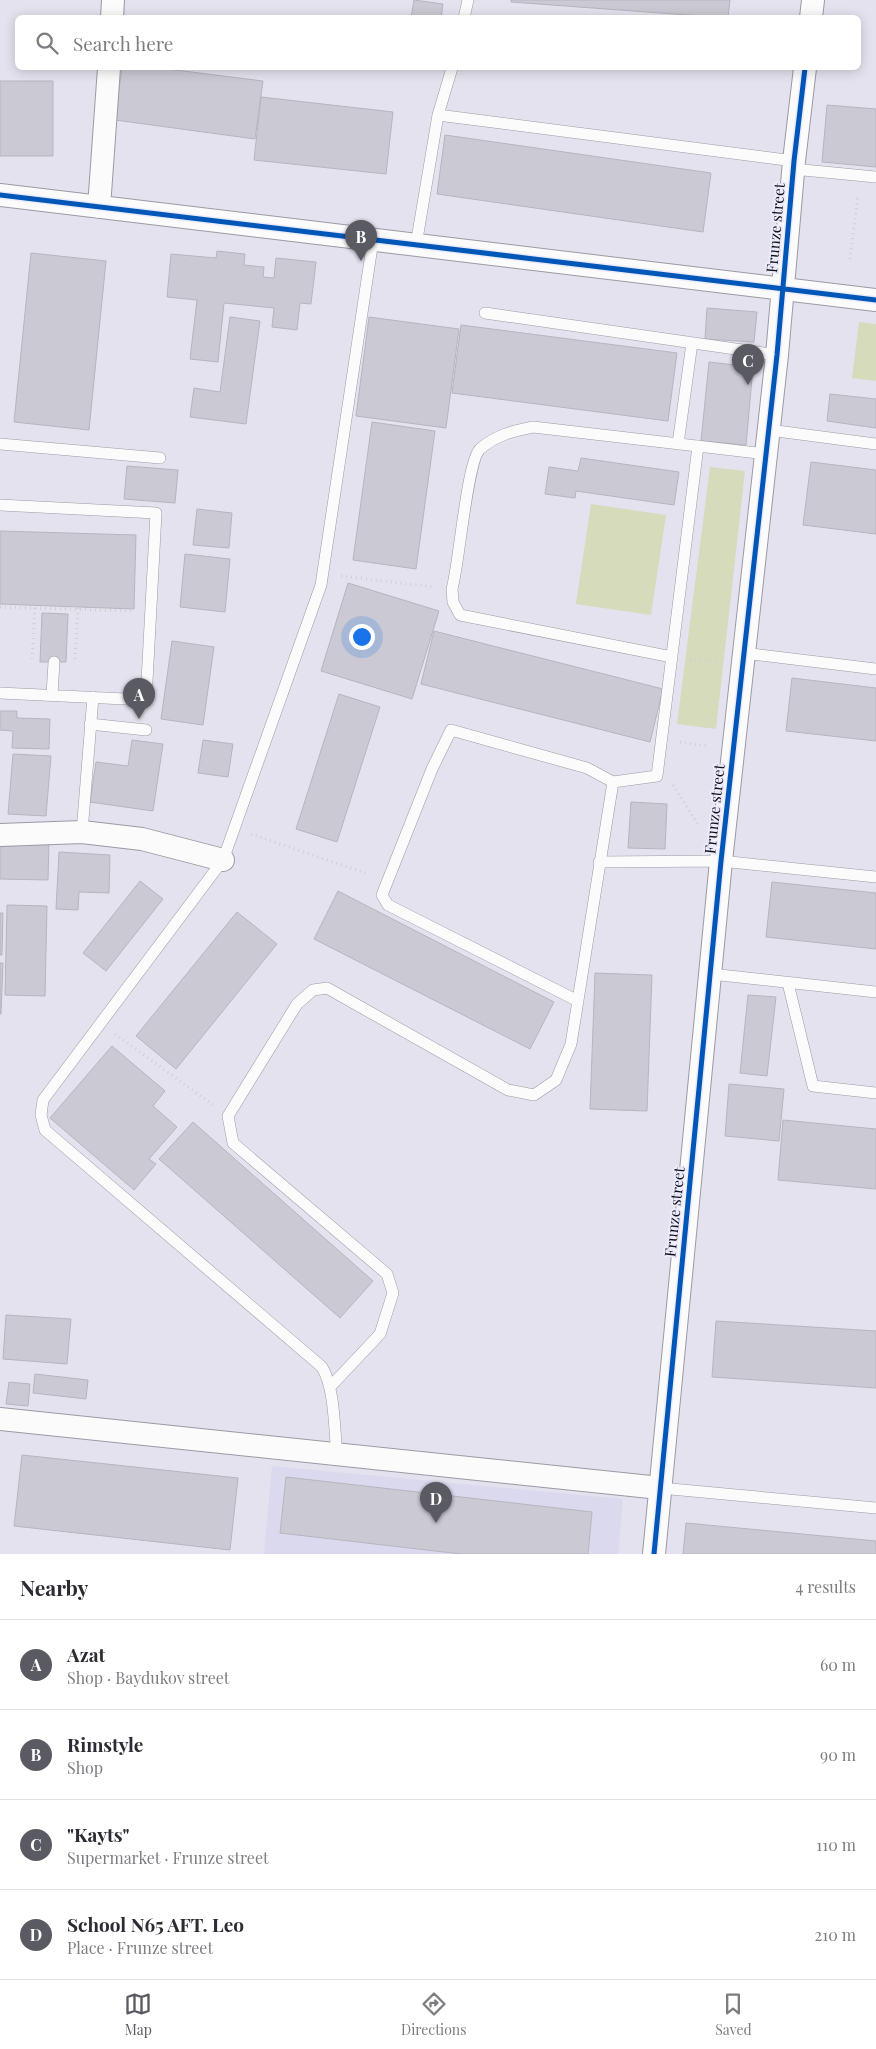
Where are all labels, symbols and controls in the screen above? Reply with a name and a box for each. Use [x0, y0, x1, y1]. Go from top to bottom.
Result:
search box [15, 15, 861, 70]
icon: search [33, 29, 61, 57]
text: Search here [73, 30, 173, 56]
street label: Frunze street [761, 181, 789, 274]
pin: B [345, 220, 377, 261]
pin: C [732, 344, 764, 385]
your location [349, 624, 375, 650]
pin: A [123, 678, 155, 719]
street label: Frunze street [699, 762, 729, 855]
street label: Frunze street [659, 1165, 689, 1258]
pin: D [420, 1482, 452, 1523]
text: Nearby [20, 1573, 89, 1601]
text: 4 results [795, 1576, 856, 1597]
text: Azat [67, 1641, 105, 1667]
text: A [31, 1654, 41, 1675]
text: 60 m [820, 1654, 856, 1675]
text: Shop · Baydukov street [67, 1667, 230, 1688]
text: Rimstyle [67, 1731, 143, 1757]
text: B [31, 1744, 41, 1765]
text: 90 m [820, 1744, 856, 1765]
text: Shop [67, 1757, 103, 1778]
text: "Kayts" [67, 1821, 130, 1847]
text: C [30, 1834, 42, 1855]
text: 110 m [816, 1834, 856, 1855]
text: Supermarket · Frunze street [67, 1847, 269, 1868]
text: School N65 AFT. Leo [67, 1911, 244, 1937]
text: D [30, 1924, 42, 1945]
text: 210 m [815, 1924, 856, 1945]
text: Place · Frunze street [67, 1937, 213, 1958]
tab: Map [124, 1990, 152, 2039]
tab: Directions [401, 1990, 467, 2039]
tab: Saved [715, 1990, 752, 2039]

